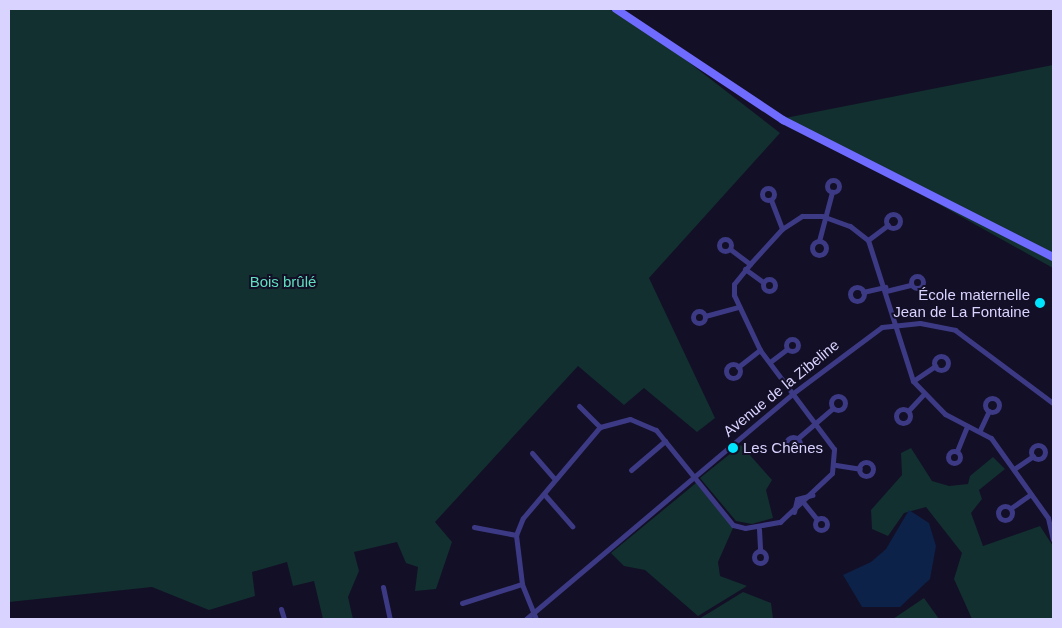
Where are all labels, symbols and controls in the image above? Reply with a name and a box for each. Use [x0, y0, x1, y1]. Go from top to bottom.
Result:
park label: Bois brûlé [250, 273, 316, 291]
place label: École maternelle Jean de La Fontaine [893, 285, 1030, 320]
marker: École maternelle Jean de La Fontaine [1034, 297, 1046, 309]
street label: Avenue de la Zibeline [719, 336, 843, 440]
place label: Les Chênes [743, 439, 823, 457]
marker: Les Chênes [727, 442, 739, 454]

